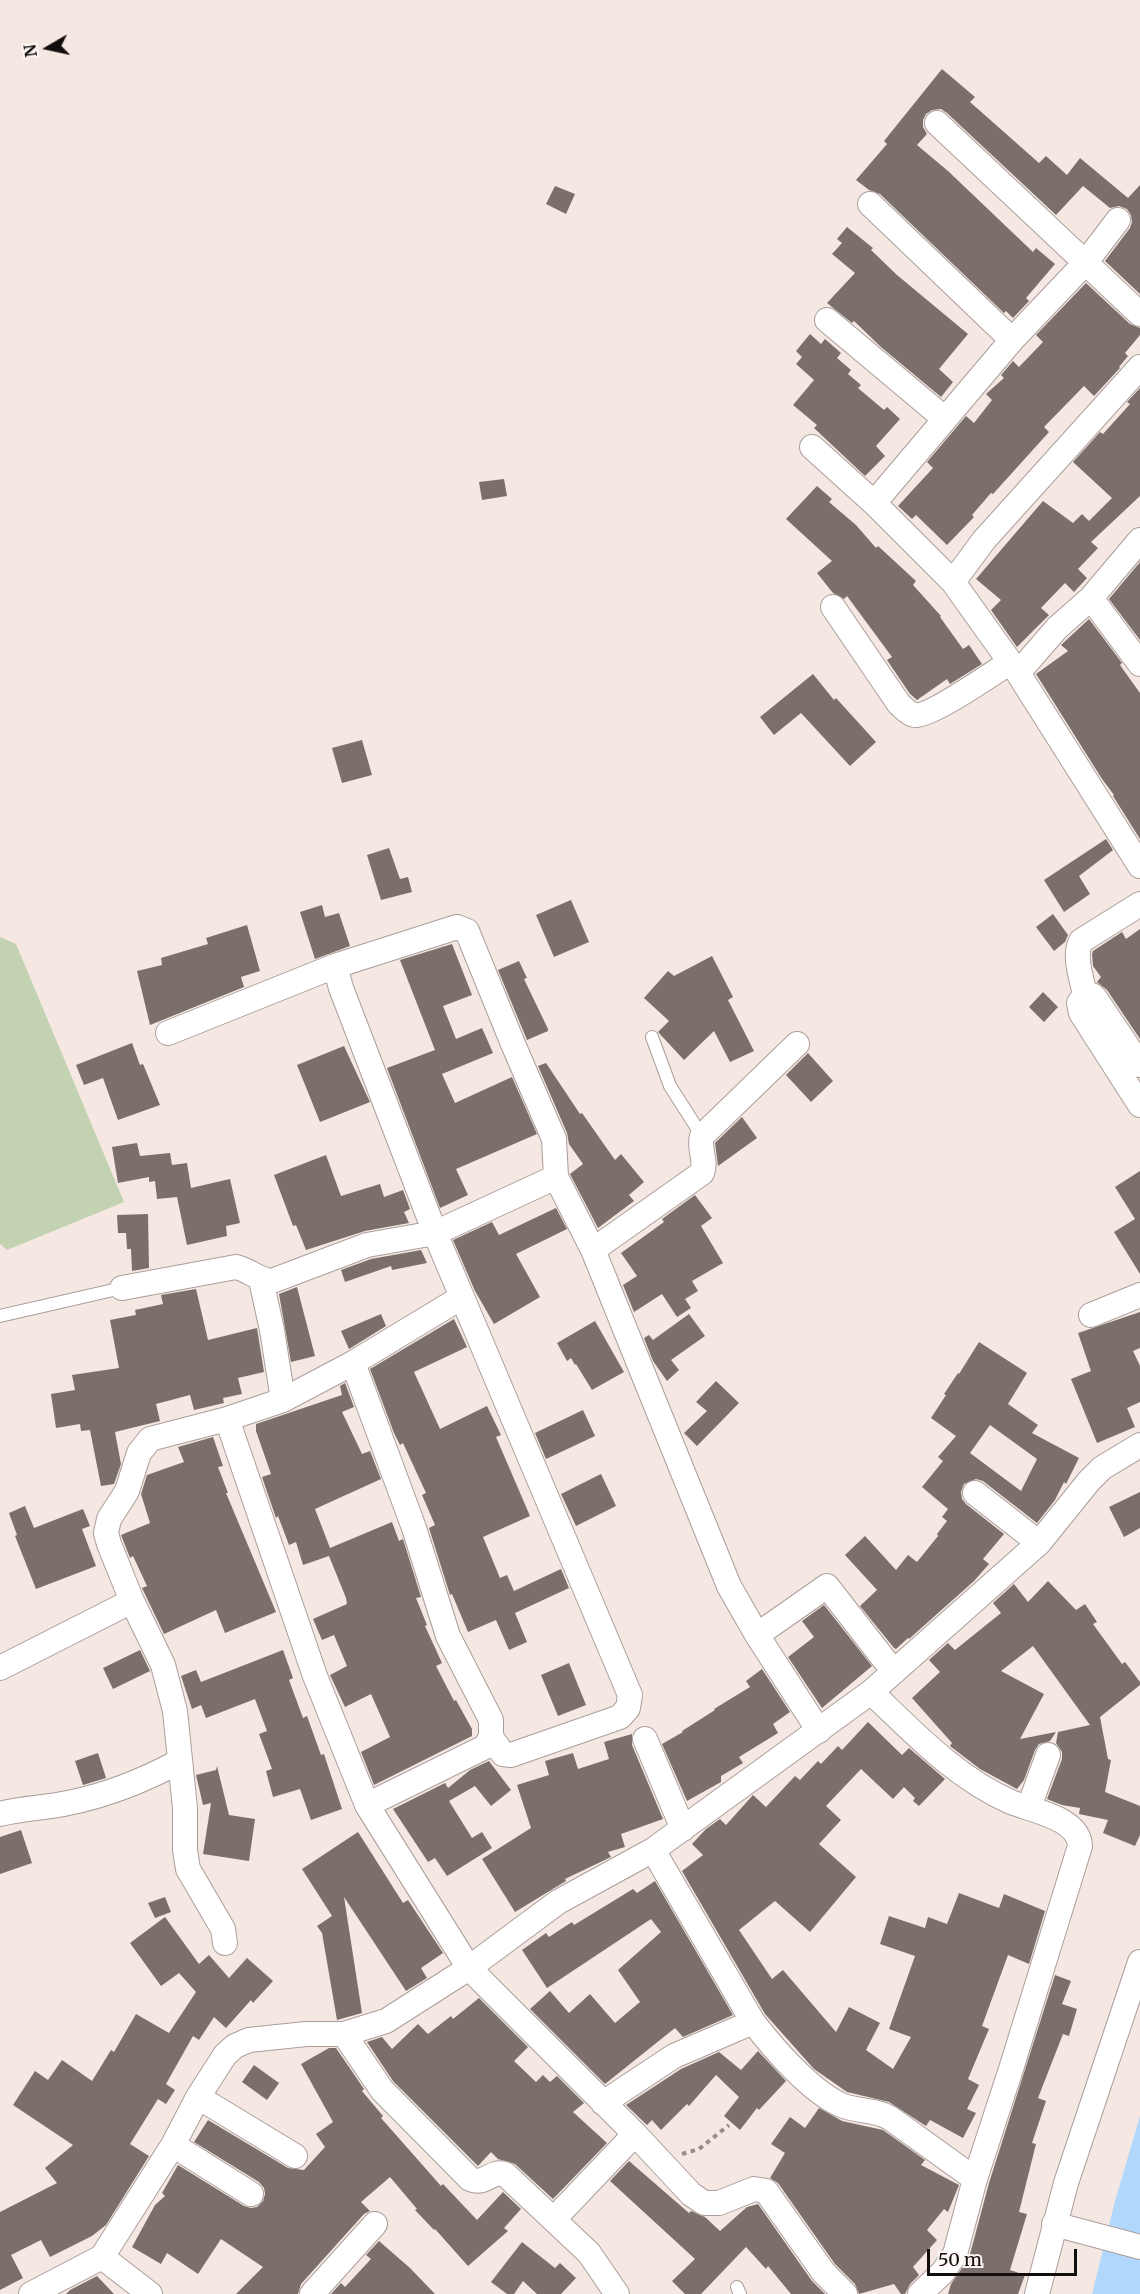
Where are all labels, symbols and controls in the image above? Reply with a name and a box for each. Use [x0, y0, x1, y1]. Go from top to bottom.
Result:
north arrow [18, 18, 78, 78]
text: N [19, 43, 41, 59]
scale bar [930, 2237, 1080, 2275]
text: 50 m [938, 2248, 982, 2271]

